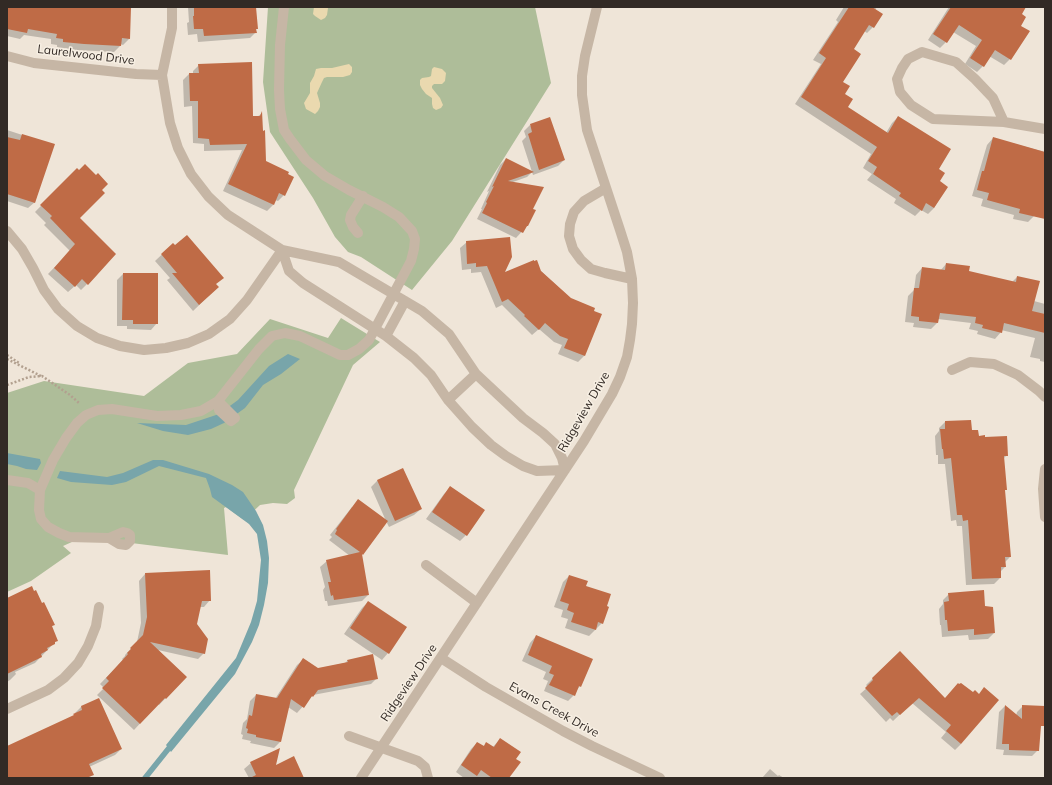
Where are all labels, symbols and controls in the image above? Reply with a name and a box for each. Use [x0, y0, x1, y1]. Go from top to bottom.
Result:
street label: Laurelwood Drive [37, 42, 135, 68]
street label: Ridgeview Drive [555, 369, 613, 455]
street label: Ridgeview Drive [378, 642, 440, 724]
street label: Evans Creek Drive [507, 679, 601, 741]

